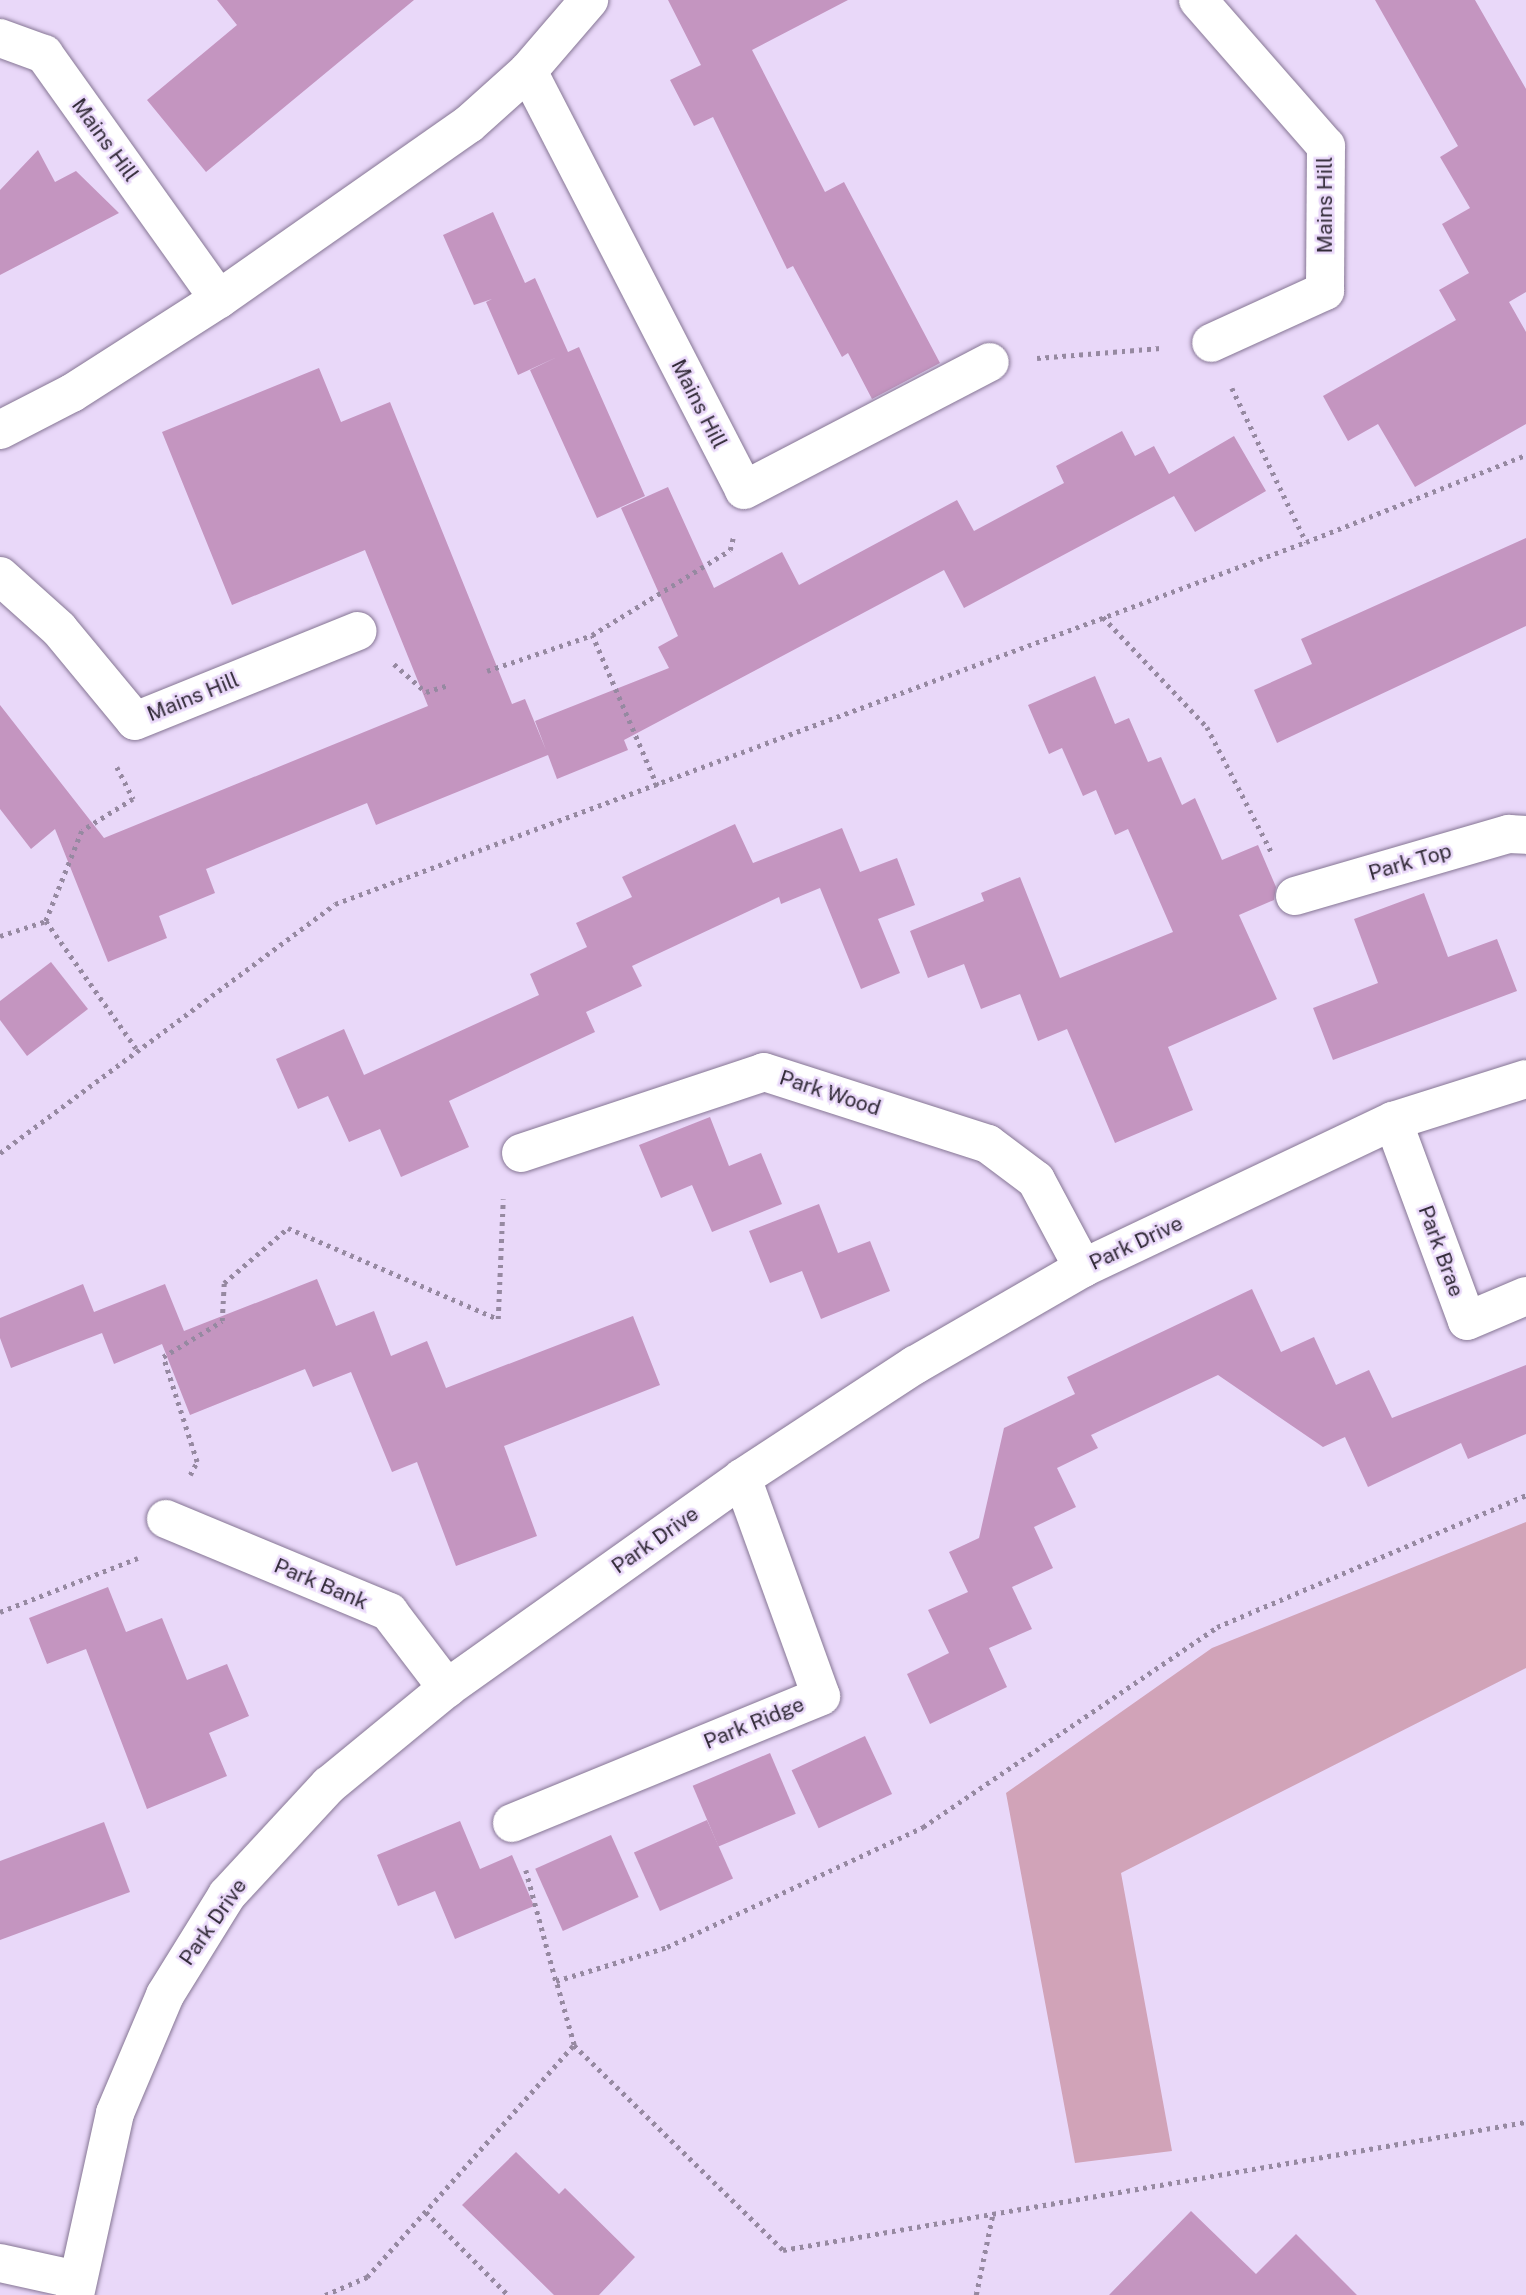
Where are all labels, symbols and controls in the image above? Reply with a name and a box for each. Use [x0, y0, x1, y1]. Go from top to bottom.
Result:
street label: Mains Hill [66, 93, 144, 187]
street label: Mains Hill [1312, 156, 1338, 254]
street label: Mains Hill [666, 355, 732, 453]
street label: Mains Hill [143, 667, 243, 727]
street label: Park Top [1366, 838, 1454, 886]
street label: Park Wood [776, 1065, 884, 1121]
street label: Park Brae [1413, 1202, 1469, 1300]
street label: Park Drive [1085, 1210, 1187, 1276]
street label: Park Drive [607, 1501, 703, 1579]
street label: Park Bank [270, 1553, 372, 1615]
street label: Park Ridge [700, 1691, 808, 1755]
street label: Park Drive [174, 1874, 252, 1970]

